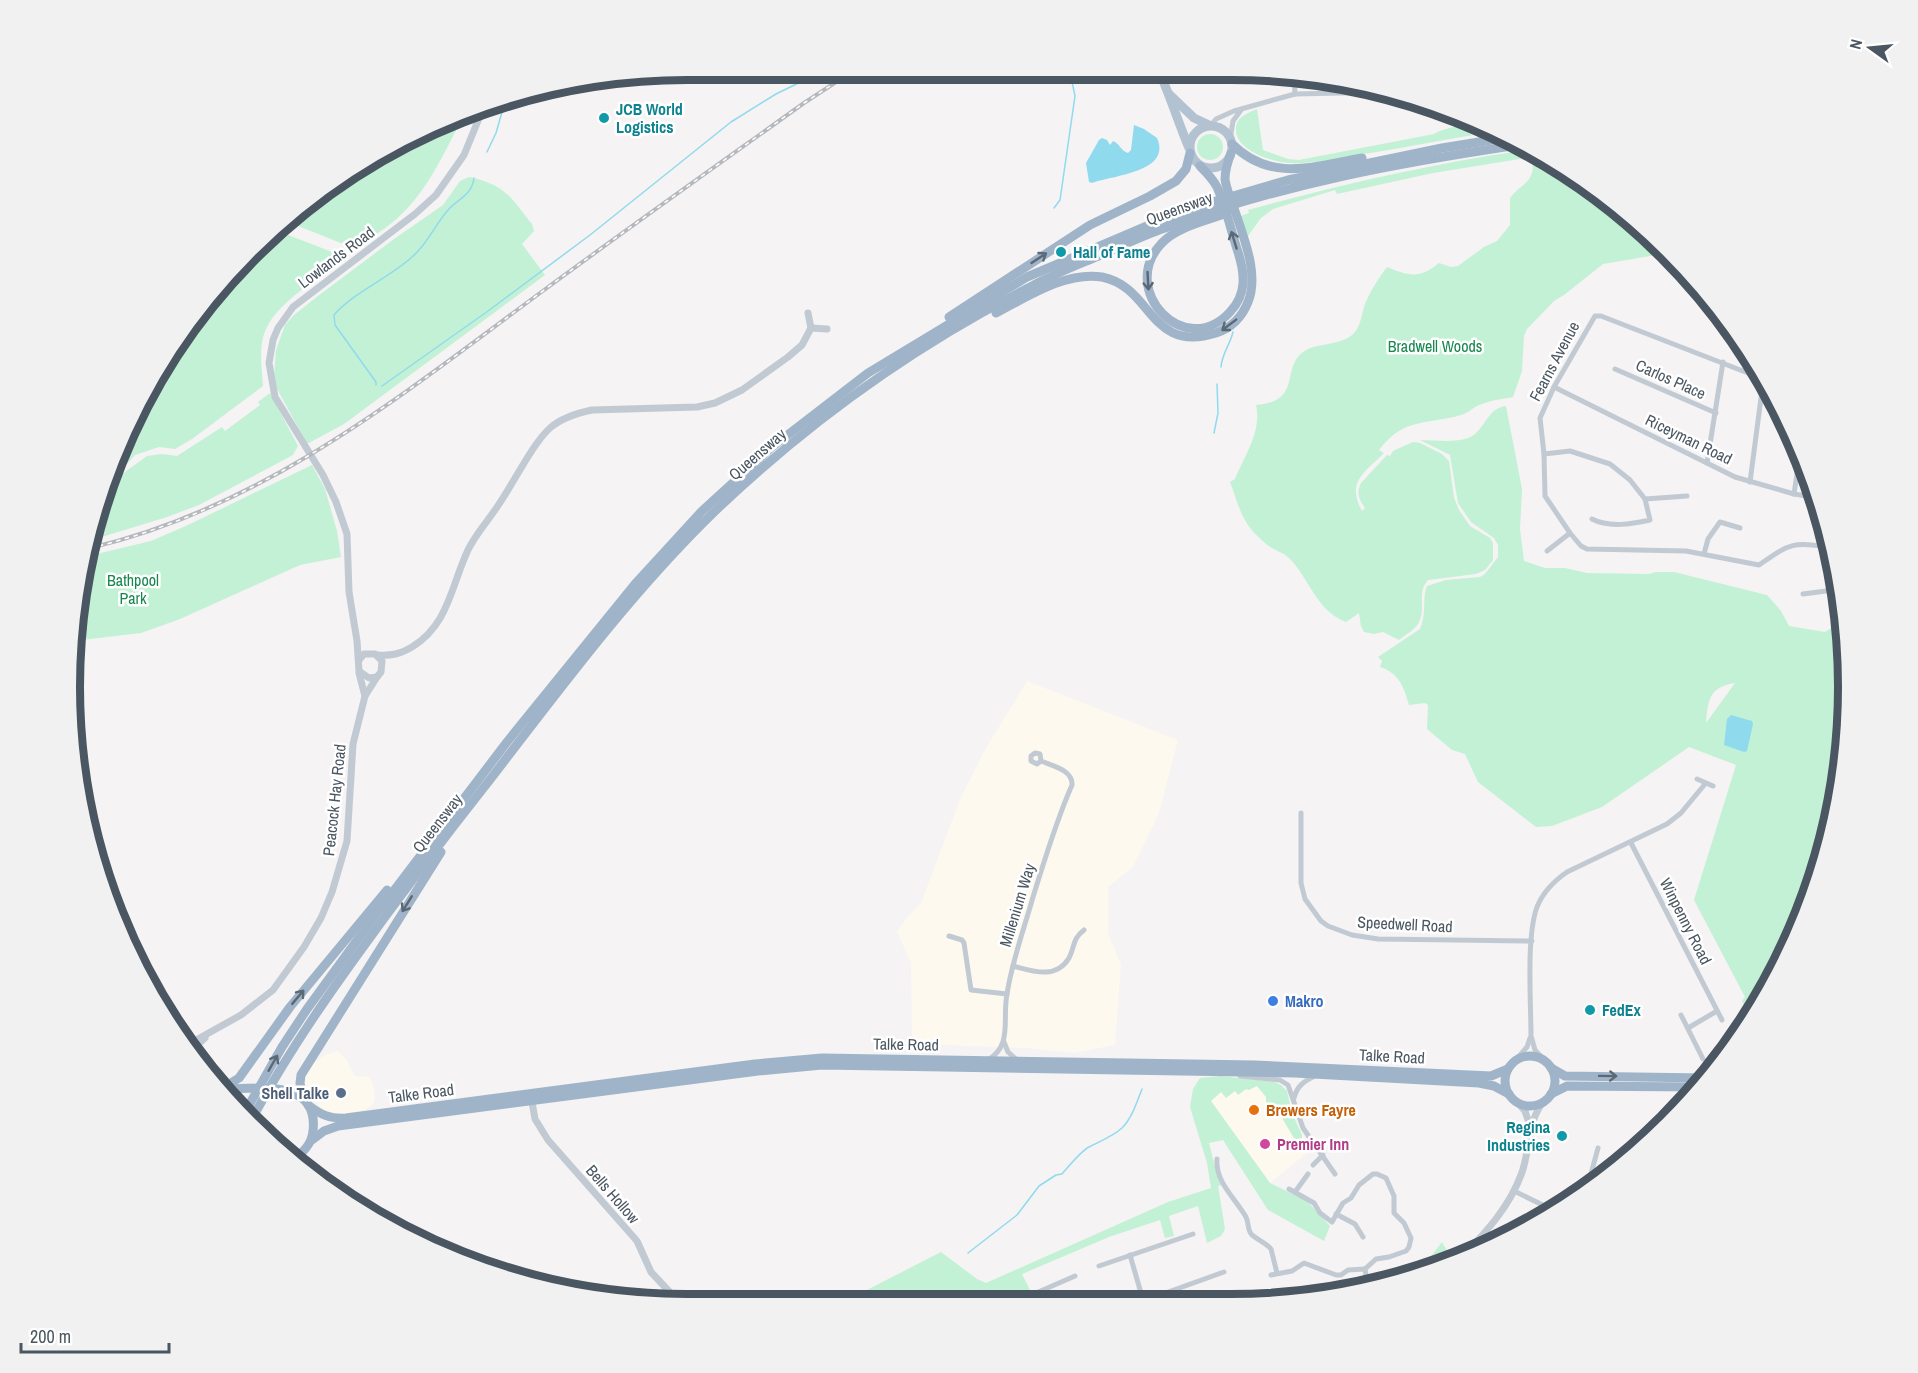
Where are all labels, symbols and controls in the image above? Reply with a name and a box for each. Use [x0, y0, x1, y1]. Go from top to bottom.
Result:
north arrow [1840, 18, 1900, 78]
text: N [1844, 37, 1867, 52]
place label: JCB World Logistics [616, 98, 683, 138]
marker: JCB World Logistics [597, 111, 611, 125]
street label: Queensway [1143, 186, 1216, 230]
street label: Lowlands Road [293, 221, 379, 293]
one-way arrow [1228, 231, 1239, 250]
place label: Hall of Fame [1073, 241, 1150, 263]
marker: Hall of Fame [1054, 245, 1068, 259]
one-way arrow [1030, 252, 1047, 265]
one-way arrow [1143, 271, 1154, 291]
street label: Fearns Avenue [1524, 317, 1584, 405]
one-way arrow [1222, 319, 1238, 331]
park label: Bradwell Woods [1388, 335, 1482, 357]
street label: Carlos Place [1633, 354, 1709, 404]
street label: Riceyman Road [1642, 408, 1736, 470]
street label: Queensway [724, 423, 791, 485]
park label: Bathpool Park [107, 569, 159, 609]
street label: Peacock Hay Road [317, 743, 351, 857]
street label: Queensway [407, 789, 467, 857]
street label: Millenium Way [994, 860, 1040, 949]
street label: Winpenny Road [1655, 874, 1717, 968]
one-way arrow [401, 895, 413, 912]
street label: Speedwell Road [1357, 911, 1453, 937]
one-way arrow [291, 990, 305, 1005]
place label: Makro [1285, 990, 1324, 1012]
marker: Makro [1266, 994, 1280, 1008]
place label: FedEx [1602, 999, 1641, 1021]
marker: FedEx [1583, 1003, 1597, 1017]
street label: Talke Road [873, 1032, 939, 1056]
street label: Talke Road [1359, 1043, 1425, 1069]
one-way arrow [267, 1055, 279, 1072]
one-way arrow [1597, 1071, 1617, 1082]
street label: Talke Road [387, 1078, 455, 1108]
place label: Shell Talke [261, 1082, 329, 1104]
marker: Shell Talke [334, 1086, 348, 1100]
place label: Brewers Fayre [1266, 1099, 1356, 1121]
marker: Brewers Fayre [1247, 1103, 1261, 1117]
place label: Regina Industries [1487, 1116, 1551, 1156]
marker: Regina Industries [1555, 1129, 1569, 1143]
place label: Premier Inn [1277, 1133, 1349, 1155]
marker: Premier Inn [1258, 1137, 1272, 1151]
street label: Bells Hollow [581, 1160, 645, 1229]
scale bar [21, 1316, 170, 1354]
text: 200 m [30, 1324, 71, 1349]

